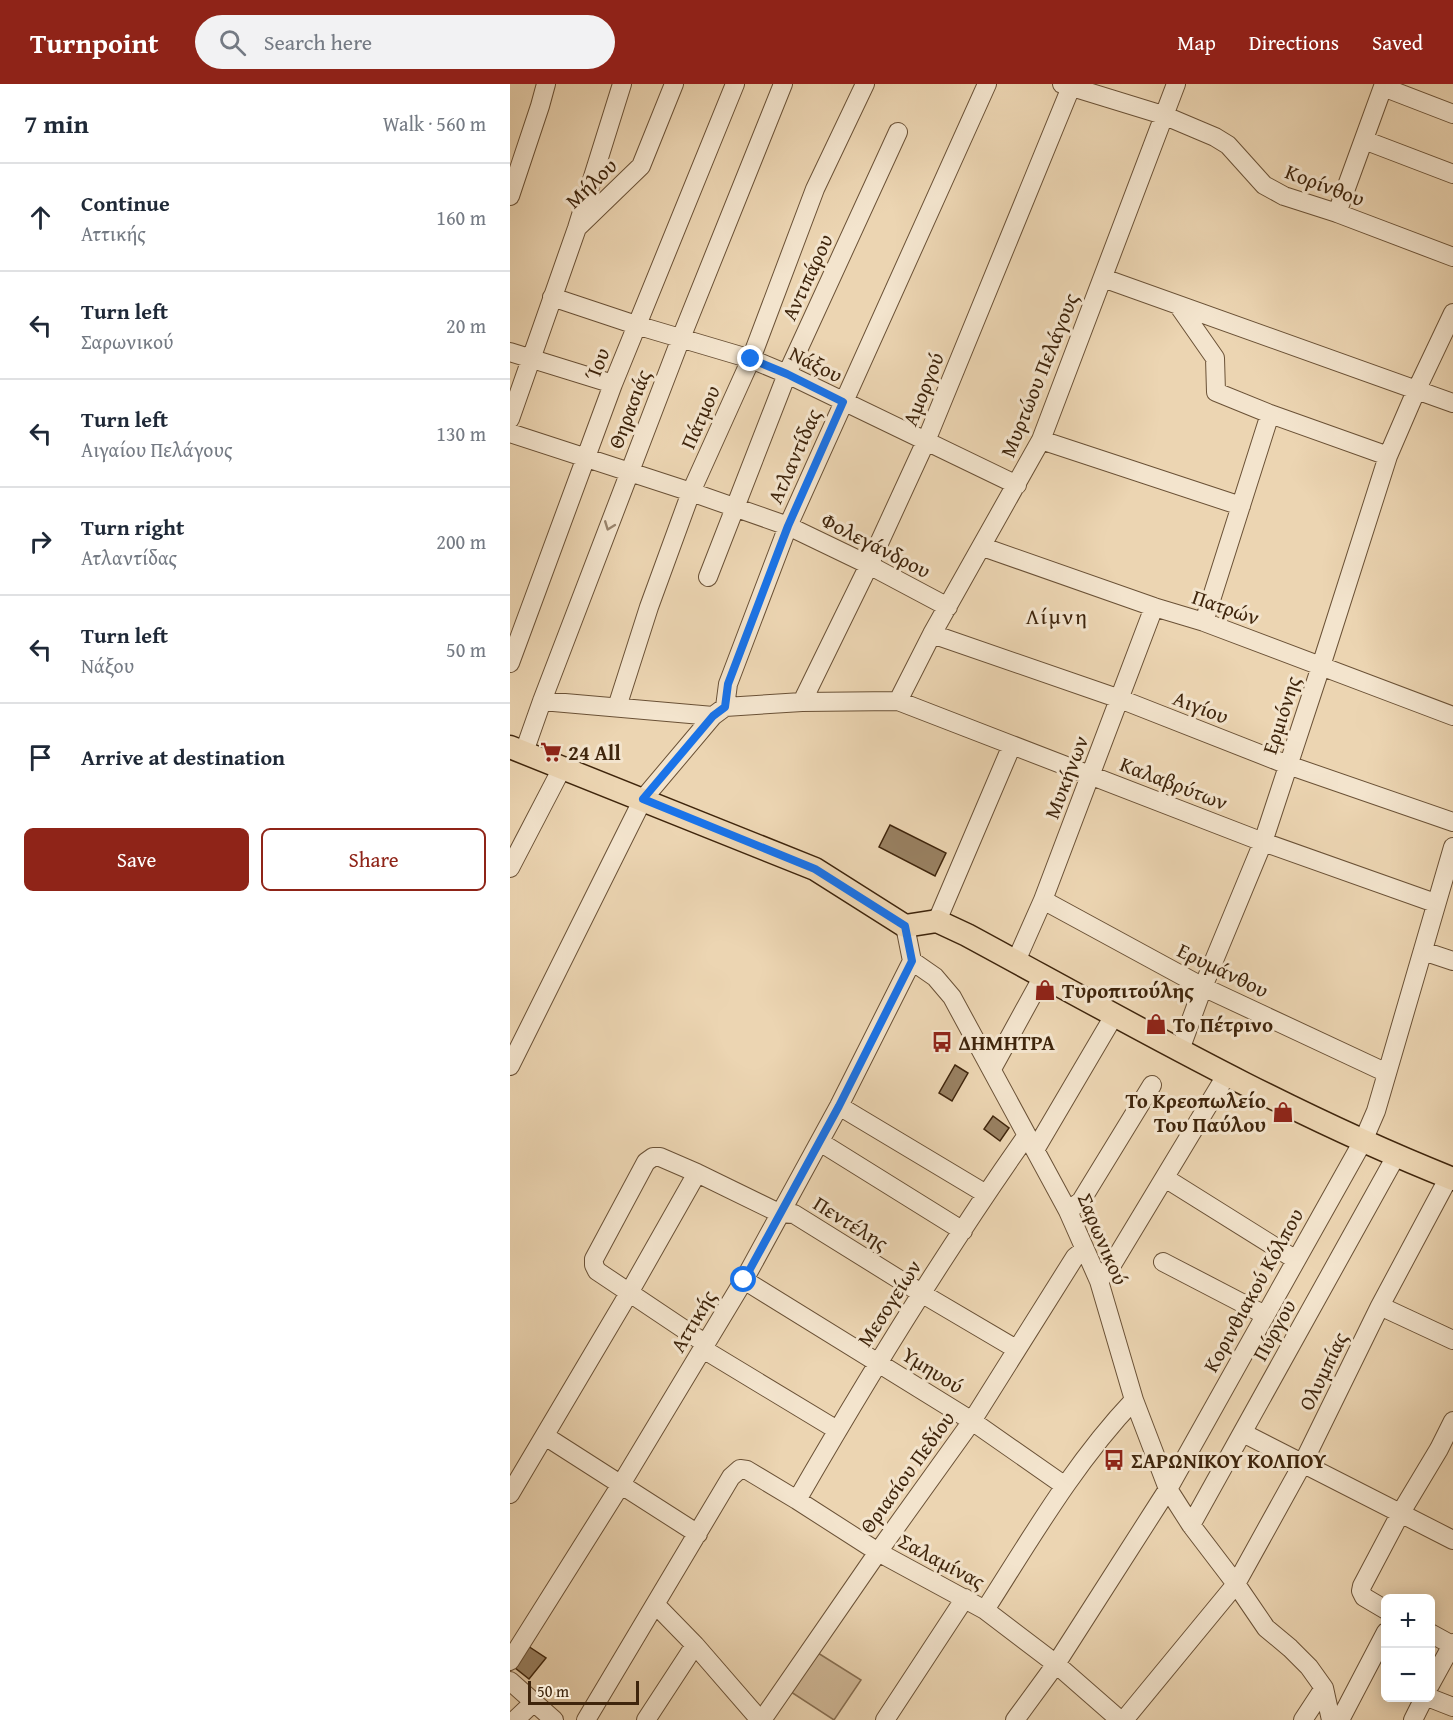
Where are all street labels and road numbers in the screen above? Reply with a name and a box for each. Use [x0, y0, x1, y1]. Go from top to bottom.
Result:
street label: Μήλου [558, 150, 624, 215]
street label: Κορίνθου [1281, 156, 1369, 214]
street label: Αντιπάρου [773, 229, 841, 325]
street label: Μυρτώου Πελάγους [992, 288, 1086, 462]
street label: Νάξου [784, 338, 848, 390]
street label: Ίου [577, 343, 617, 385]
street label: Αμοργού [894, 348, 952, 430]
street label: Θηρασιάς [600, 365, 658, 453]
street label: Πάτμου [672, 380, 728, 454]
street label: Ατλαντίδας [759, 404, 829, 508]
street label: Φολεγάνδρου [816, 504, 936, 586]
street label: Πατρών [1188, 581, 1264, 633]
street label: Ερμιόνης [1254, 672, 1308, 758]
street label: Αιγίου [1169, 682, 1233, 732]
street label: Μυκήνων [1036, 731, 1096, 823]
street label: Καλαβρύτων [1116, 748, 1233, 818]
street label: Ερυμάνθου [1172, 935, 1274, 1005]
street label: Πεντέλης [808, 1188, 894, 1258]
street label: Σαρωνικού [1070, 1188, 1136, 1290]
street label: Κορινθιακού Κόλπου [1195, 1202, 1311, 1378]
street label: Μεσογείων [849, 1253, 929, 1353]
street label: Αττικής [662, 1284, 724, 1358]
street label: Πύργου [1244, 1293, 1304, 1366]
street label: Ολυμπίας [1291, 1326, 1355, 1416]
street label: Υμηυού [895, 1338, 970, 1401]
street label: Θριασίου Πεδίου [852, 1404, 962, 1540]
street label: Σαλαμίνας [893, 1525, 991, 1597]

